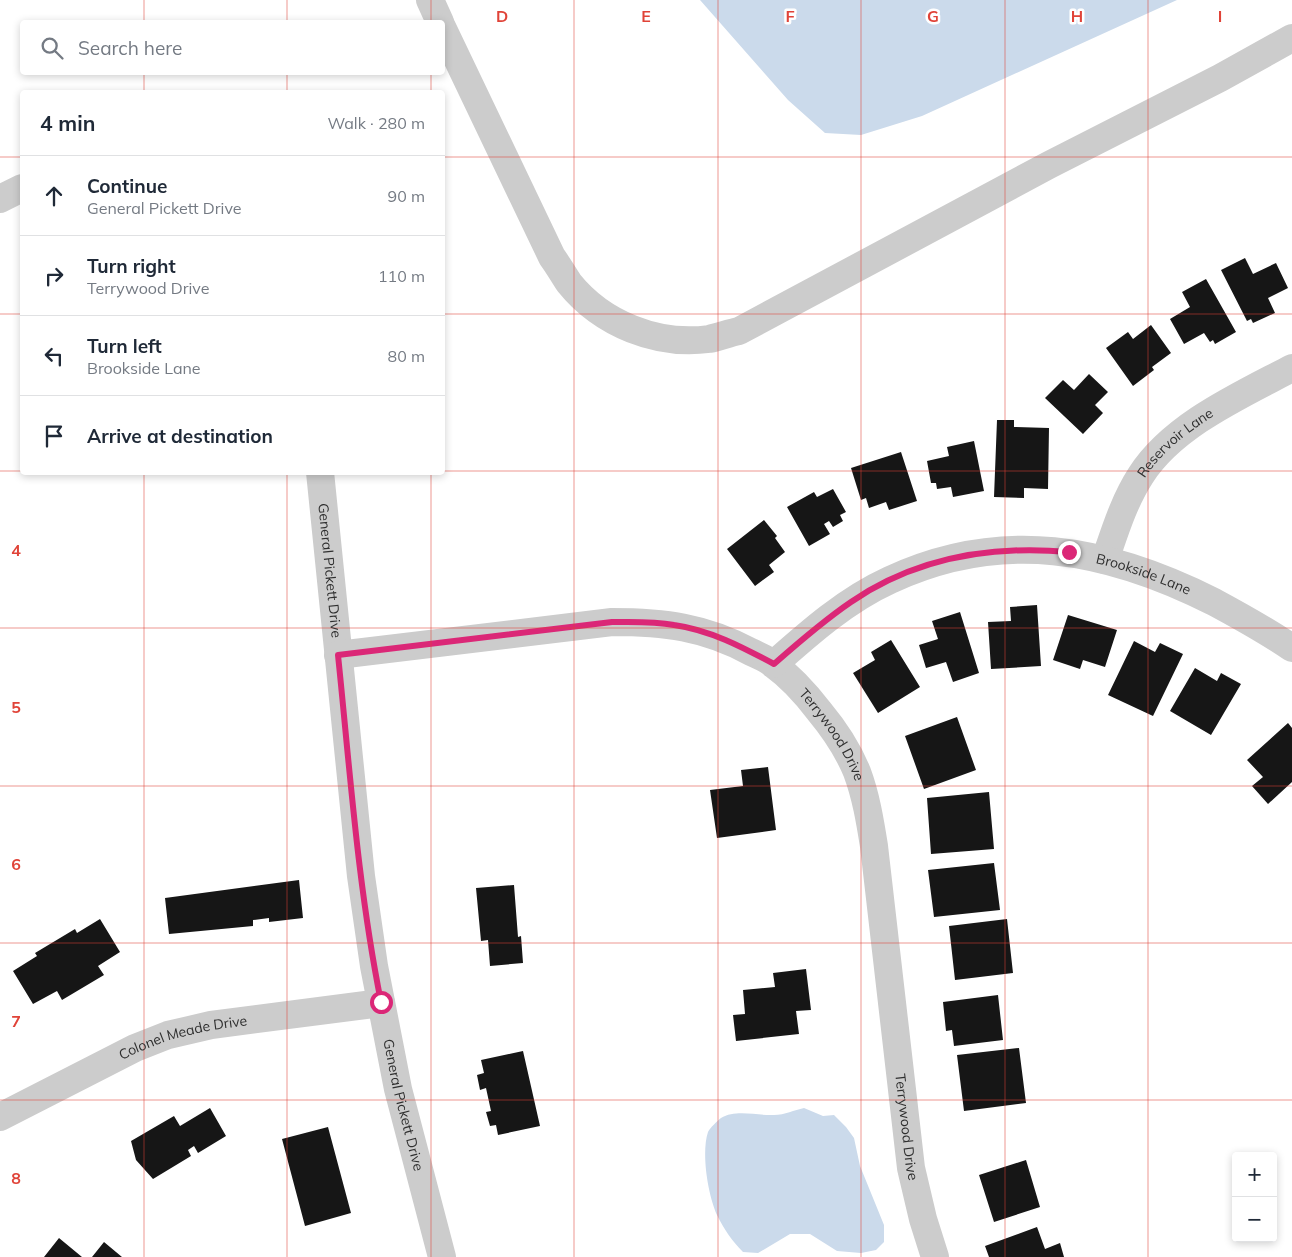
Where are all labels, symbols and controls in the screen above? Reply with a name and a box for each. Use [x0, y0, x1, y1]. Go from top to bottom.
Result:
text: D [496, 6, 508, 26]
text: E [641, 6, 651, 26]
text: F [785, 6, 795, 26]
text: G [927, 6, 939, 26]
text: H [1071, 6, 1083, 26]
text: I [1218, 6, 1222, 26]
search box [20, 20, 445, 75]
icon: search [38, 34, 66, 62]
text: Search here [78, 36, 182, 60]
text: 4 min [40, 110, 95, 136]
text: Walk · 280 m [327, 113, 425, 133]
text: Continue [87, 174, 167, 198]
icon: ahead [40, 182, 68, 210]
text: 90 m [388, 186, 425, 206]
text: General Pickett Drive [87, 198, 242, 218]
text: Turn right [87, 254, 176, 278]
icon: right [40, 262, 68, 290]
text: 110 m [378, 266, 425, 286]
text: Terrywood Drive [87, 278, 209, 298]
text: Turn left [87, 334, 162, 358]
icon: left [40, 342, 68, 370]
text: 80 m [388, 346, 425, 366]
text: Brookside Lane [87, 358, 201, 378]
street label: Reservoir Lane [1133, 404, 1216, 481]
icon: arrive [40, 422, 68, 450]
text: Arrive at destination [87, 424, 273, 448]
street label: General Pickett Drive [314, 502, 346, 639]
text: 4 [11, 540, 21, 560]
route end [1058, 541, 1081, 564]
street label: Brookside Lane [1094, 549, 1194, 599]
street label: Terrywood Drive [795, 685, 868, 783]
text: 5 [11, 697, 21, 717]
text: 6 [11, 854, 21, 874]
route start [370, 991, 393, 1014]
text: 7 [11, 1011, 21, 1031]
street label: Colonel Meade Drive [116, 1011, 248, 1064]
street label: General Pickett Drive [379, 1037, 428, 1173]
street label: Terrywood Drive [891, 1073, 923, 1182]
map controls [1232, 1152, 1277, 1242]
button: + [1232, 1152, 1277, 1197]
text: 8 [11, 1168, 21, 1188]
button: − [1232, 1197, 1277, 1242]

